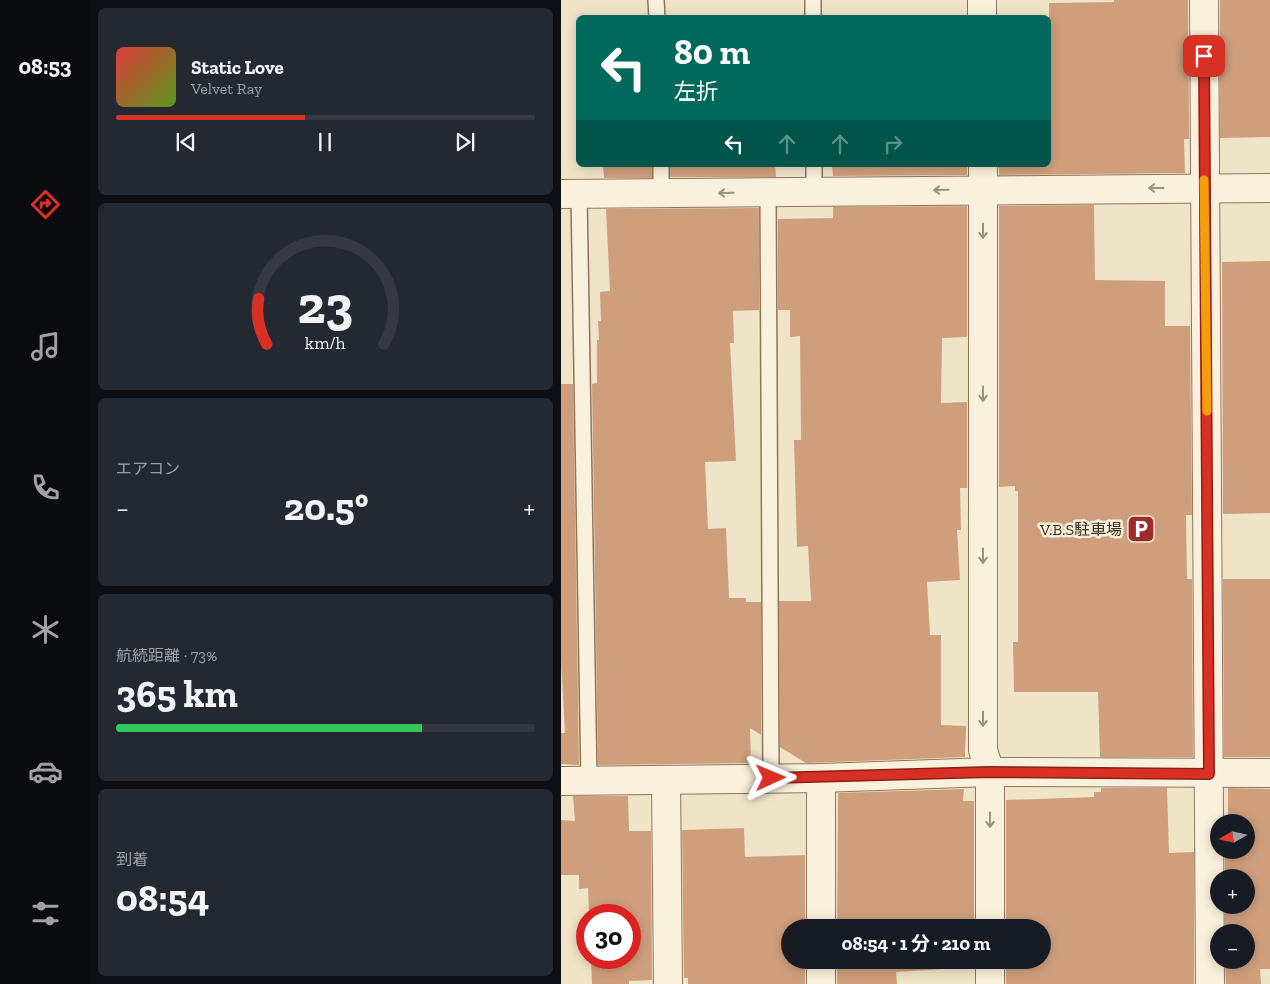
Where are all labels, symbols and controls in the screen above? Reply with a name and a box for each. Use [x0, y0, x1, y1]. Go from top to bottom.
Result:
text: 80 m [674, 31, 750, 73]
icon: left [591, 35, 656, 100]
pin [1183, 35, 1225, 77]
icon: arrive [1190, 42, 1218, 70]
text: 08:53 [18, 53, 72, 80]
text: Static Love [191, 56, 284, 79]
text: 左折 [674, 78, 718, 105]
text: Velvet Ray [191, 79, 262, 98]
icon: previous [172, 128, 200, 156]
icon: pause [311, 128, 339, 156]
icon: next [451, 128, 479, 156]
icon: left [720, 130, 748, 158]
icon: ahead [773, 130, 801, 158]
icon: ahead [826, 130, 854, 158]
icon: right [879, 130, 907, 158]
one-way arrow [1148, 183, 1164, 193]
one-way arrow [933, 185, 949, 195]
icon: directions [28, 187, 63, 222]
one-way arrow [718, 188, 734, 198]
one-way arrow [978, 222, 988, 239]
text: 23 [298, 274, 353, 336]
icon: music [28, 329, 63, 364]
text: km/h [305, 332, 346, 354]
one-way arrow [978, 385, 988, 401]
text: エアコン [116, 459, 180, 478]
icon: phone [28, 470, 63, 505]
text: 20.5° [284, 484, 368, 530]
text: − [116, 492, 129, 525]
text: + [523, 492, 535, 525]
parking icon: V.B.S駐車場 [1126, 514, 1156, 544]
place label: V.B.S駐車場 [1039, 520, 1122, 539]
one-way arrow [978, 548, 988, 564]
icon: climate [28, 612, 63, 647]
text: 航続距離 · 73% [116, 646, 217, 665]
text: 365 km [116, 671, 238, 717]
one-way arrow [978, 710, 988, 726]
position arrow [744, 751, 796, 803]
icon: car [28, 754, 63, 789]
one-way arrow [985, 812, 995, 828]
north arrow [1210, 814, 1255, 859]
map controls [1210, 814, 1255, 969]
text: 到着 [116, 850, 148, 869]
button: + [1210, 869, 1255, 914]
text: 08:54 [116, 875, 209, 921]
icon: filters [28, 896, 63, 931]
speed limit sign: 30 [576, 904, 641, 969]
button: − [1210, 924, 1255, 969]
text: 08:54 · 1 分 · 210 m [842, 932, 990, 955]

